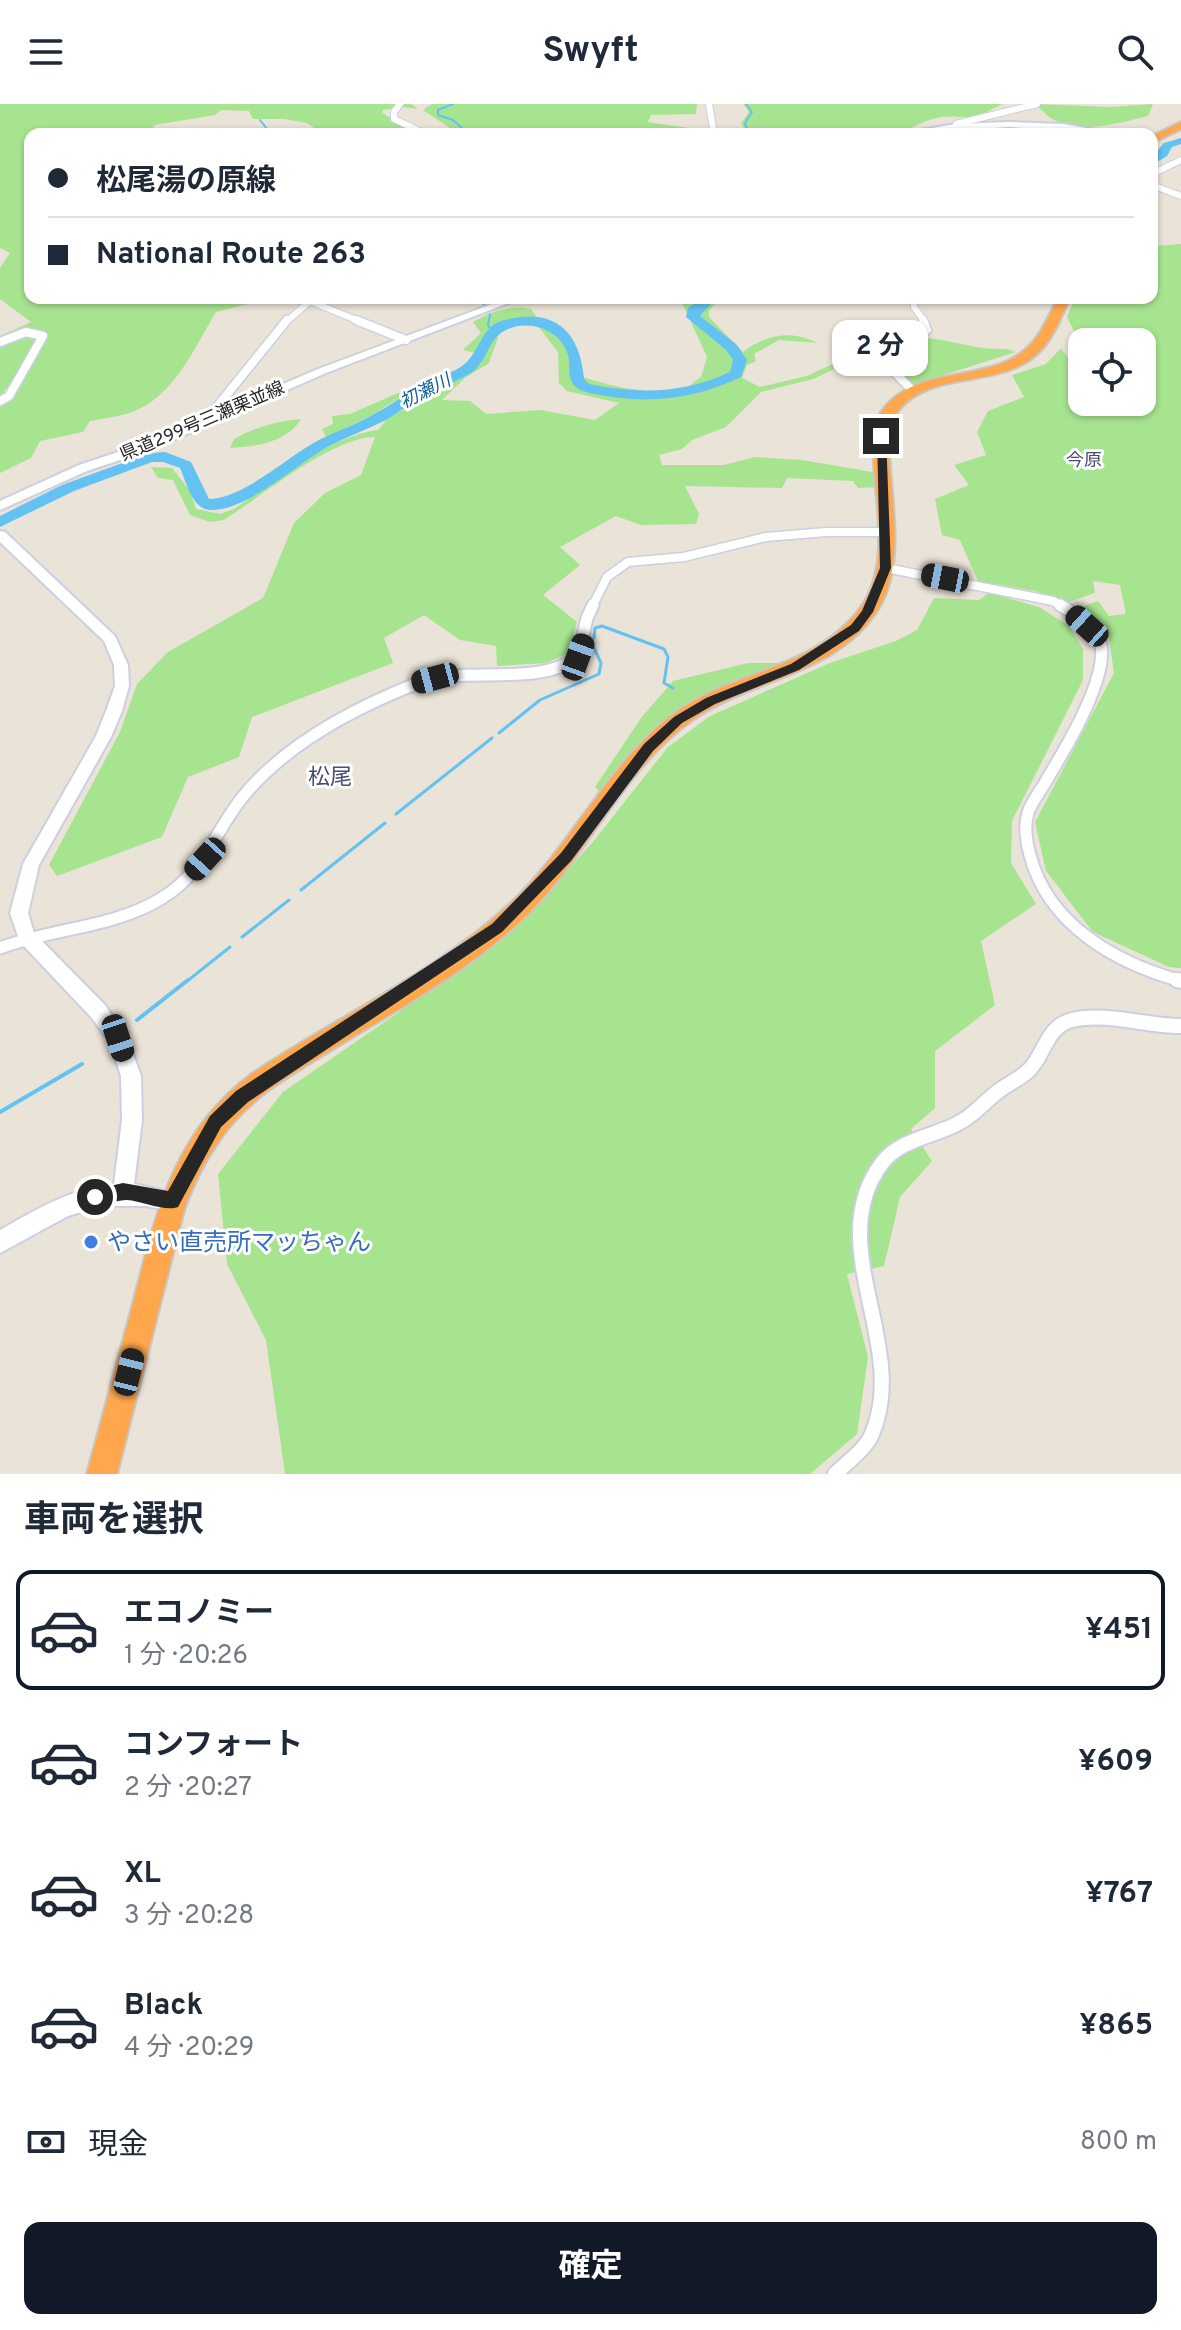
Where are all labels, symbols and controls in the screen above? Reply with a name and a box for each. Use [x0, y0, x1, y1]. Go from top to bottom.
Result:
text: Swyft [542, 29, 639, 75]
icon: menu [24, 30, 68, 74]
icon: search [1113, 30, 1157, 74]
text: 松尾湯の原線 [96, 164, 276, 201]
text: National Route 263 [96, 237, 366, 274]
callout: 2 分 [833, 320, 929, 376]
map controls [1068, 328, 1156, 416]
button: locate [1068, 328, 1156, 416]
text: 2 分 [856, 331, 904, 364]
water label: 初瀬川 [396, 369, 457, 415]
street label: 県道299号三瀬栗並線 [117, 377, 288, 467]
route end [863, 418, 899, 454]
district label: 今原 [1066, 450, 1102, 473]
car [919, 562, 971, 594]
car [1061, 601, 1113, 651]
car [559, 630, 597, 684]
car [409, 660, 461, 696]
district label: 松尾 [308, 765, 352, 792]
car [180, 833, 230, 885]
car [99, 1011, 137, 1065]
route start [77, 1179, 113, 1215]
place label: やさい直売所マッちゃん [107, 1229, 371, 1259]
marker: やさい直売所マッちゃん [82, 1233, 100, 1251]
car [112, 1346, 146, 1398]
text: 車両を選択 [24, 1499, 204, 1545]
icon: car [28, 1594, 100, 1666]
text: エコノミー [124, 1596, 274, 1633]
text: ¥451 [1085, 1612, 1153, 1649]
text: 1 分 · 20:26 [124, 1640, 248, 1673]
icon: car [28, 1726, 100, 1798]
text: コンフォート [124, 1728, 303, 1765]
text: ¥609 [1078, 1744, 1153, 1781]
text: 2 分 · 20:27 [124, 1772, 252, 1805]
text: XL [124, 1856, 161, 1893]
icon: car [28, 1858, 100, 1930]
text: ¥767 [1086, 1876, 1153, 1913]
text: 3 分 · 20:28 [124, 1900, 254, 1933]
text: Black [124, 1988, 203, 2025]
icon: car [28, 1990, 100, 2062]
text: ¥865 [1079, 2008, 1153, 2045]
text: 4 分 · 20:29 [124, 2032, 254, 2065]
icon: cash [24, 2120, 68, 2164]
text: 800 m [1080, 2126, 1157, 2159]
text: 現金 [88, 2128, 148, 2165]
button: 確定 [24, 2222, 1157, 2314]

